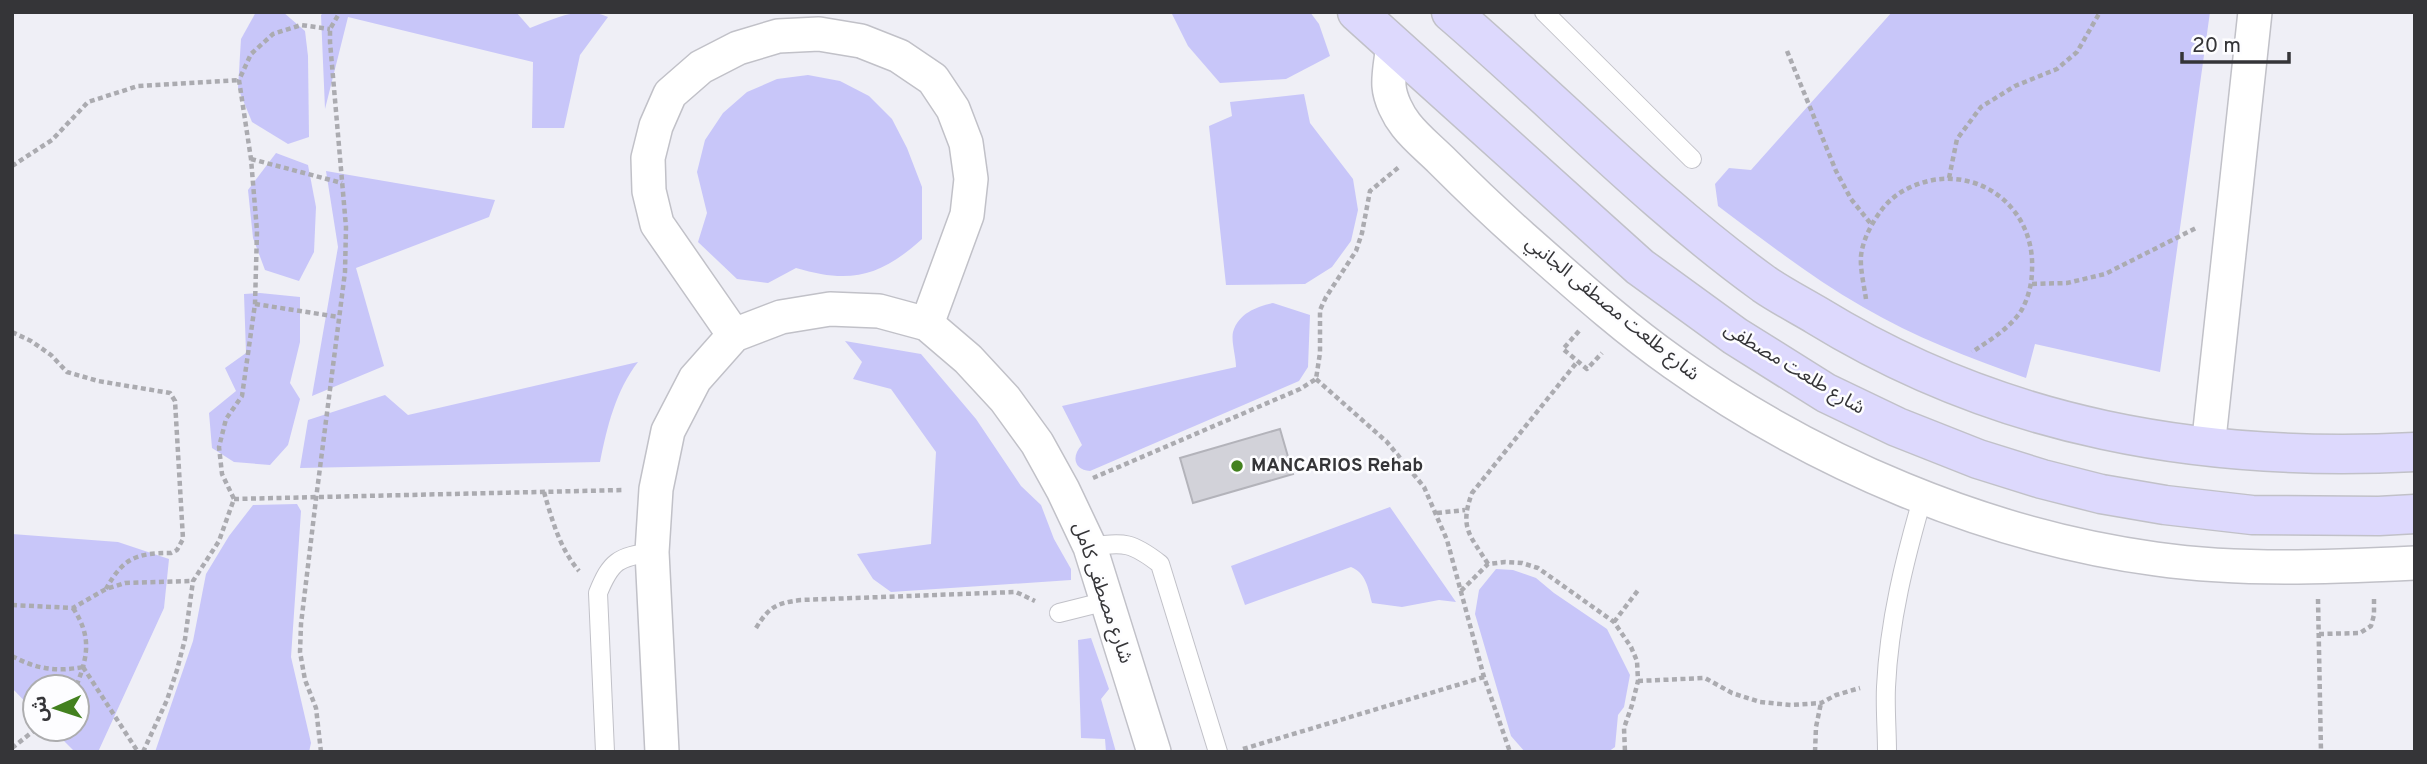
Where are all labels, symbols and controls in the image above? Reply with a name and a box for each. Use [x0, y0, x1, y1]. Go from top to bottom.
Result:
scale bar [2182, 21, 2289, 65]
text: 20 m [2192, 33, 2241, 60]
street label: شارع طلعت مصطفى الجانبي [1519, 231, 1704, 388]
street label: شارع طلعت مصطفى [1719, 317, 1869, 421]
place label: MANCARIOS Rehab [1251, 454, 1423, 478]
marker: MANCARIOS Rehab [1229, 458, 1245, 474]
street label: شارع مصطفى كامل [1067, 519, 1137, 667]
north arrow [21, 673, 91, 743]
text: ش [28, 695, 54, 722]

